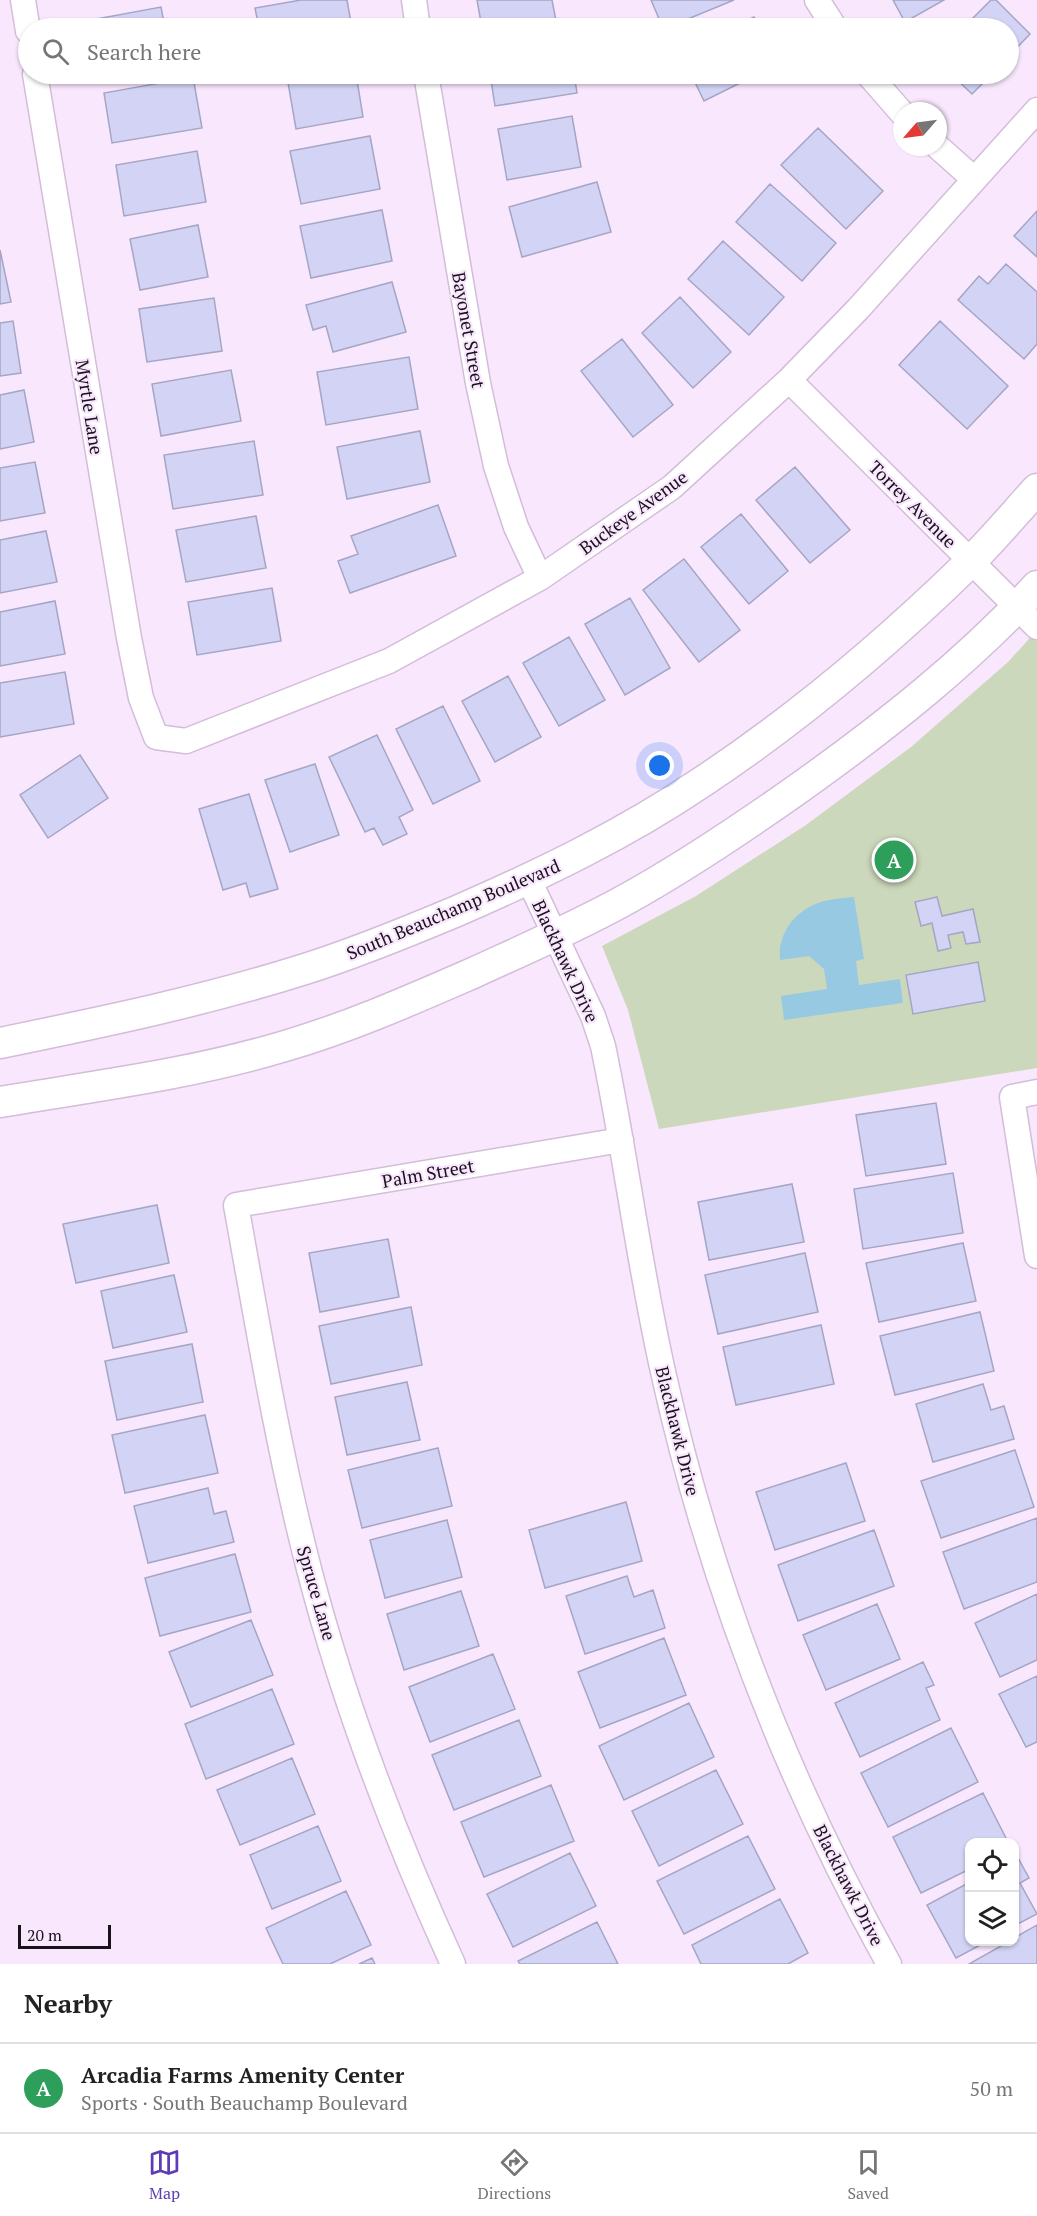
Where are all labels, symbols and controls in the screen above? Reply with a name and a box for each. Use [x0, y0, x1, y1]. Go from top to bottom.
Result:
search box [18, 18, 1019, 84]
icon: search [39, 35, 72, 68]
text: Search here [87, 37, 201, 66]
north arrow [893, 102, 947, 156]
street label: Bayonet Street [447, 270, 491, 390]
street label: Myrtle Lane [71, 358, 109, 456]
street label: Torrey Avenue [864, 455, 962, 553]
street label: Buckeye Avenue [574, 465, 692, 559]
your location [645, 751, 674, 780]
pin: A [874, 838, 914, 882]
street label: South Beauchamp Boulevard [343, 853, 563, 965]
street label: Blackhawk Drive [527, 896, 605, 1026]
street label: Palm Street [380, 1153, 476, 1193]
street label: Blackhawk Drive [650, 1364, 706, 1498]
street label: Spruce Lane [292, 1543, 342, 1643]
street label: Blackhawk Drive [808, 1820, 890, 1950]
map controls [965, 1838, 1019, 1946]
button: locate [965, 1838, 1019, 1892]
button: layers [965, 1892, 1019, 1946]
scale bar [18, 1922, 111, 1950]
text: 20 m [27, 1924, 62, 1946]
text: Nearby [24, 1986, 112, 2020]
text: Arcadia Farms Amenity Center [81, 2060, 404, 2089]
text: A [36, 2075, 51, 2102]
text: 50 m [970, 2075, 1013, 2102]
text: Sports · South Beauchamp Boulevard [81, 2089, 408, 2116]
tab: Map [148, 2146, 181, 2204]
tab: Directions [477, 2146, 551, 2204]
tab: Saved [847, 2146, 889, 2204]

